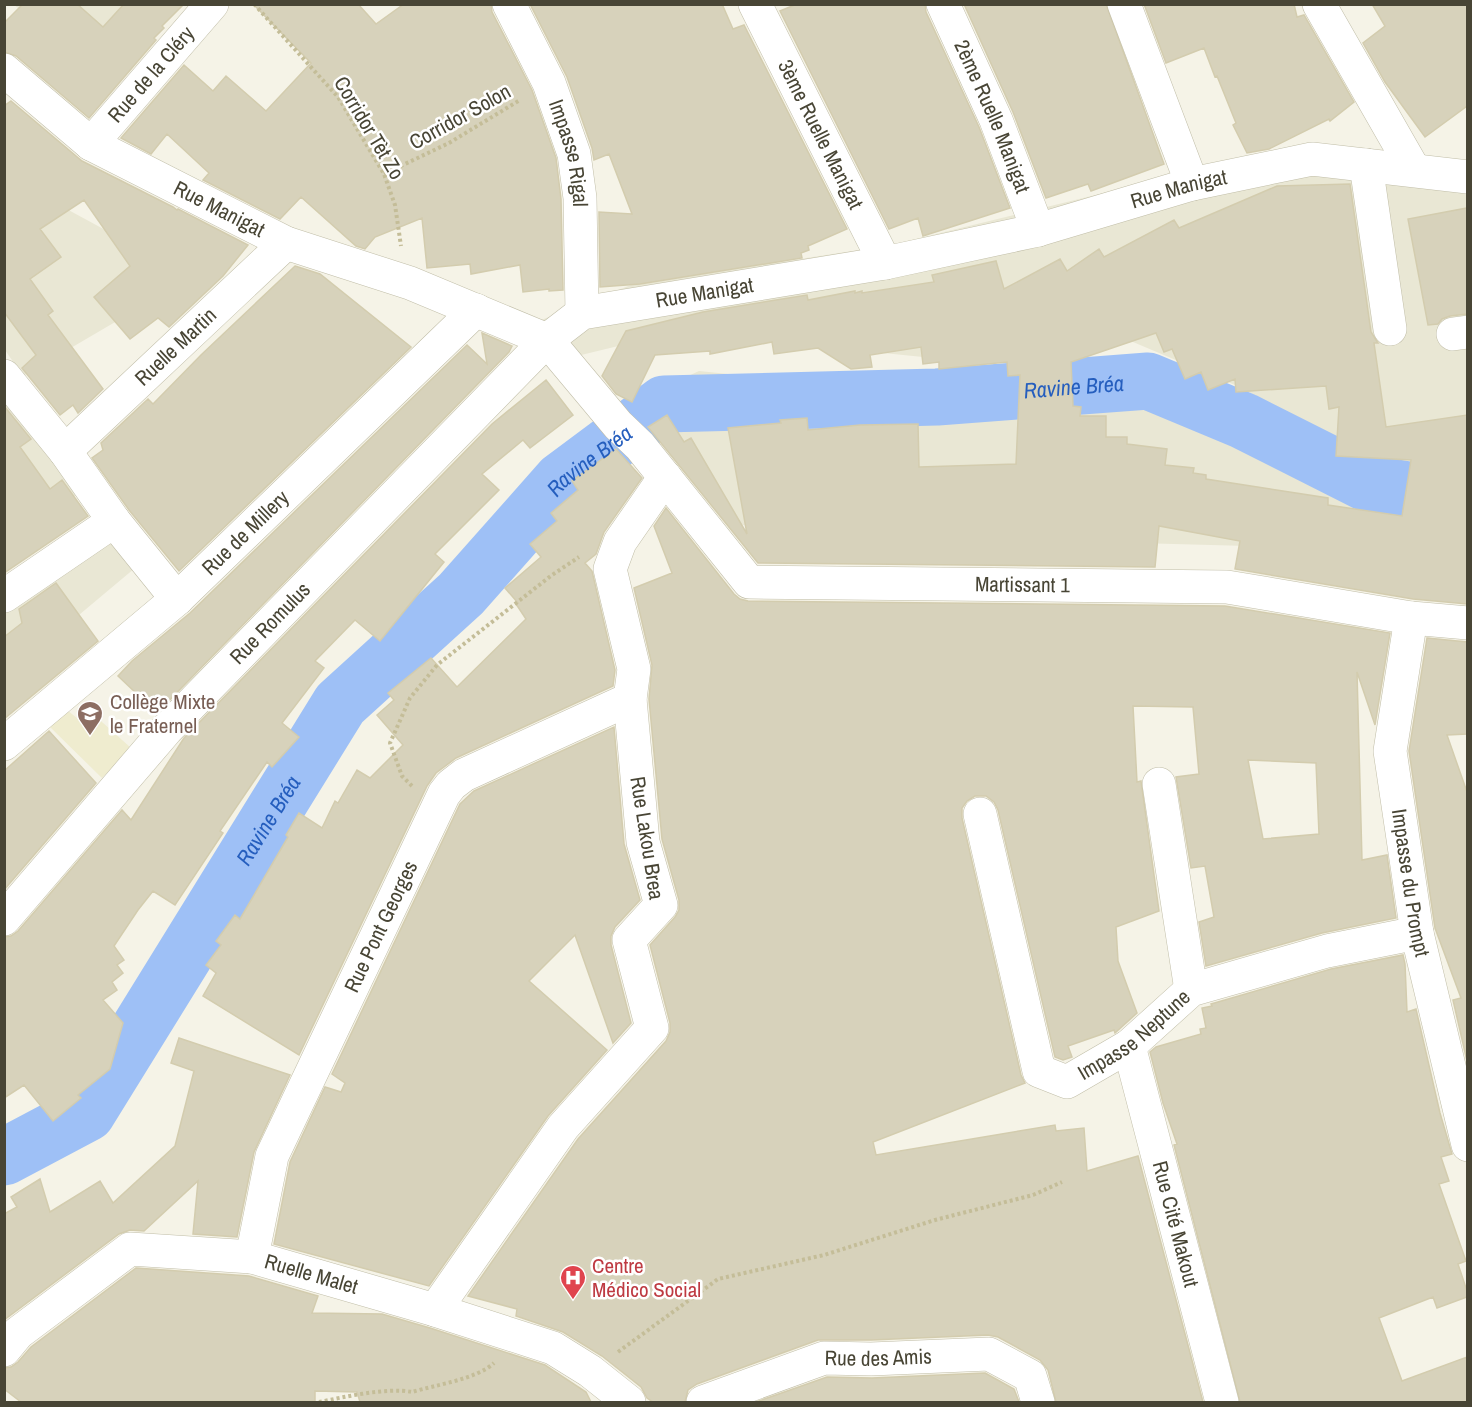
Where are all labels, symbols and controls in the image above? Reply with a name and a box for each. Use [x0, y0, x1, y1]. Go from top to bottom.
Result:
street label: Rue de la Cléry [101, 19, 201, 128]
street label: 2ème Ruelle Manigat [947, 35, 1038, 197]
street label: 3ème Ruelle Manigat [771, 55, 871, 214]
street label: Corridor Tèt Zo [327, 71, 412, 185]
street label: Corridor Solon [404, 77, 516, 156]
street label: Impasse Rigal [542, 95, 595, 207]
street label: Rue Manigat [1127, 162, 1230, 216]
street label: Rue Manigat [169, 173, 270, 244]
street label: Rue Manigat [653, 270, 756, 315]
street label: Ruelle Martin [128, 301, 223, 392]
water label: Ravine Bréa [1022, 368, 1125, 405]
water label: Ravine Bréa [540, 418, 638, 503]
street label: Rue de Millery [195, 483, 295, 581]
street label: Martissant 1 [975, 569, 1070, 599]
street label: Rue Romulus [223, 576, 317, 670]
place label: Collège Mixte le Fraternel [110, 687, 215, 740]
school or university icon: Collège Mixte le Fraternel [75, 699, 105, 737]
water label: Ravine Bréa [229, 770, 307, 871]
street label: Rue Lakou Brea [623, 774, 672, 902]
street label: Impasse du Prompt [1385, 807, 1437, 960]
street label: Rue Pont Georges [337, 856, 424, 997]
street label: Impasse Neptune [1072, 983, 1196, 1087]
street label: Rue Cité Makout [1146, 1158, 1206, 1290]
street label: Ruelle Malet [261, 1246, 362, 1301]
place label: Centre Médico Social [592, 1251, 701, 1304]
hospital icon: Centre Médico Social [558, 1263, 588, 1301]
street label: Rue des Amis [824, 1341, 932, 1373]

